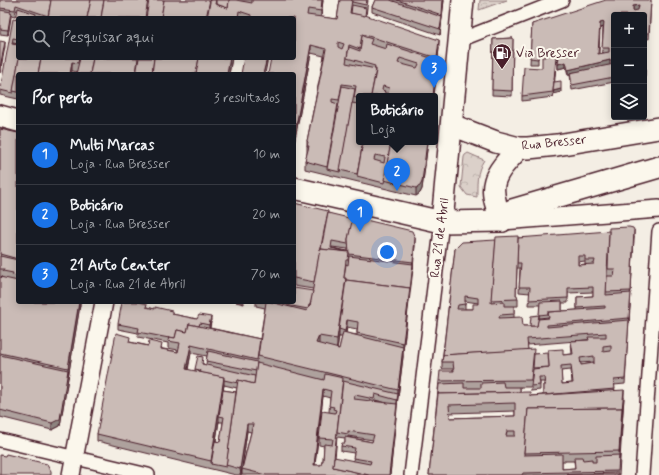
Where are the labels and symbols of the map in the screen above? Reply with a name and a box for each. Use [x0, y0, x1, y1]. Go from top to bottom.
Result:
fuel station icon: Via Bresser [491, 42, 513, 70]
place label: Via Bresser [516, 45, 579, 62]
pin: 3 [421, 55, 447, 88]
street label: Rua Bresser [521, 131, 588, 155]
pin: 2 [384, 158, 410, 191]
street label: Rua 21 de Abril [427, 197, 453, 279]
pin: 1 [347, 199, 373, 232]
your location [377, 242, 397, 262]

